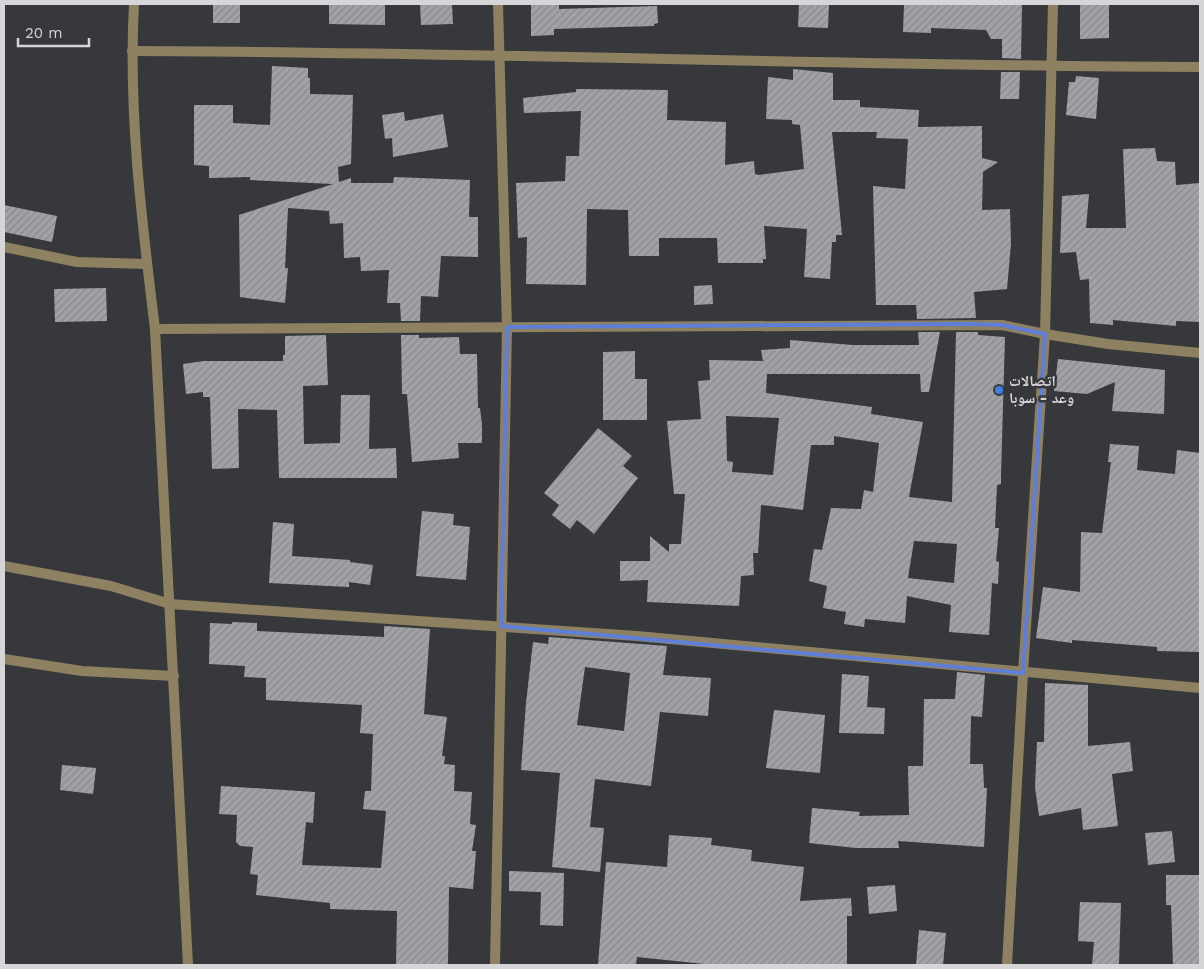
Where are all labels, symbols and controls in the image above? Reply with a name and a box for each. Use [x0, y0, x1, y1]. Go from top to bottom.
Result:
scale bar [18, 15, 89, 47]
text: 20 m [25, 24, 63, 42]
place label: اتصالات وعد - سوبا [1009, 372, 1074, 407]
marker: اتصالات وعد - سوبا [993, 384, 1005, 396]

